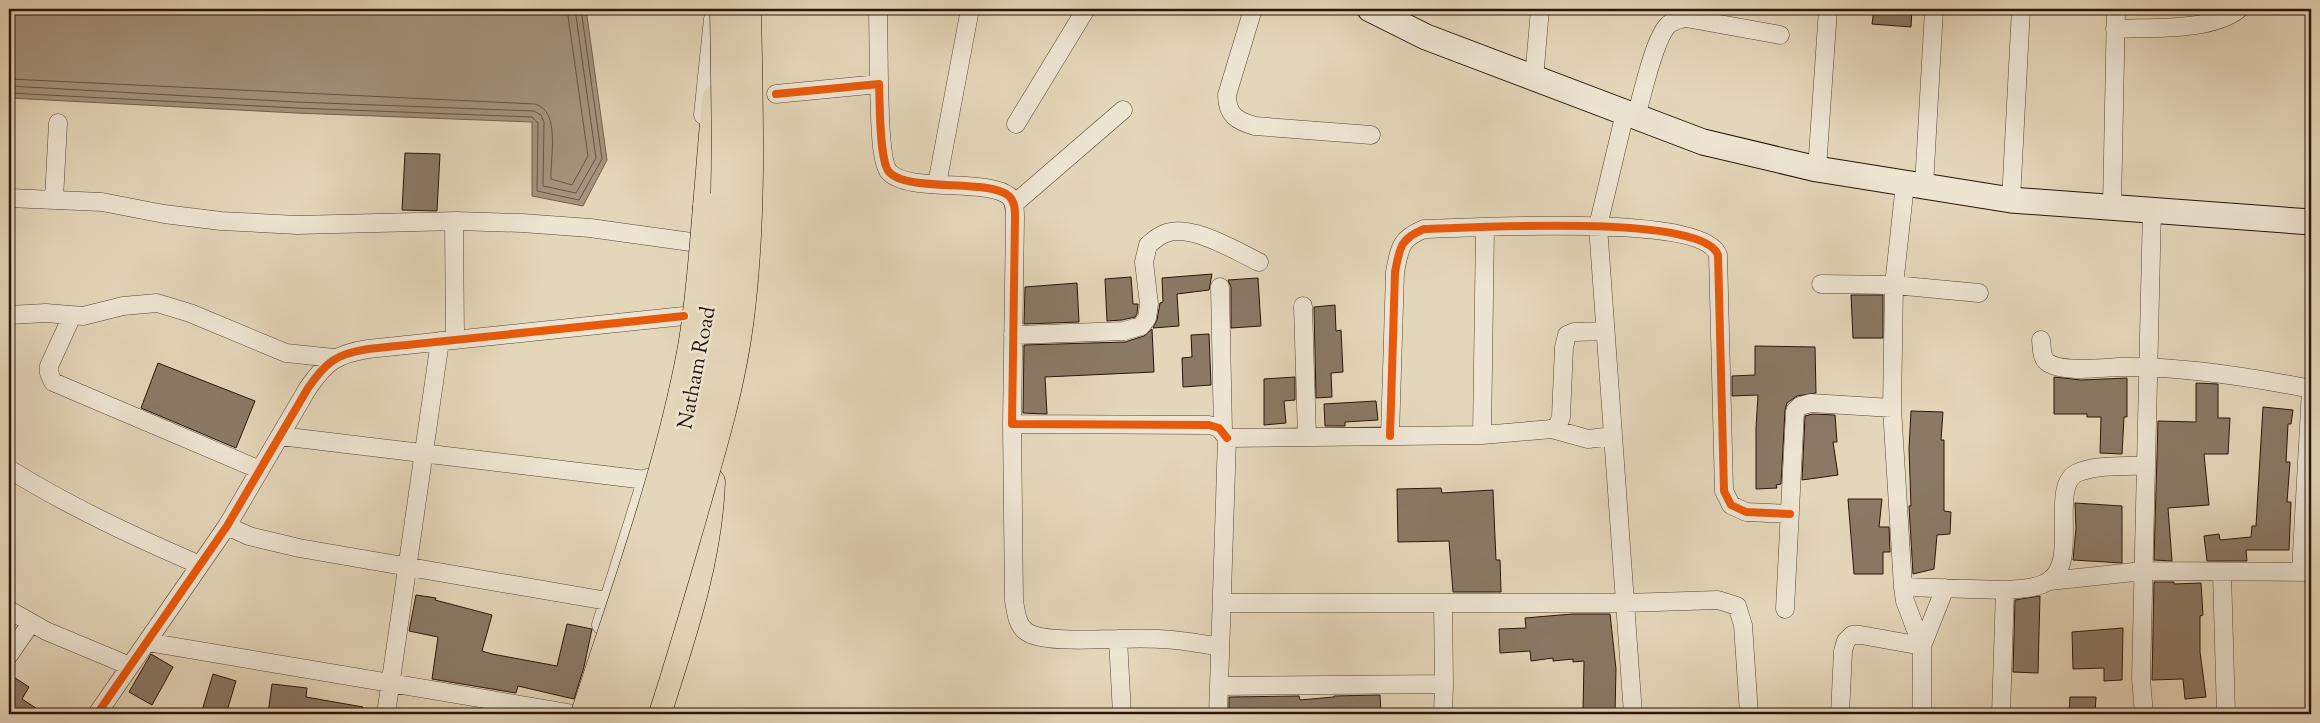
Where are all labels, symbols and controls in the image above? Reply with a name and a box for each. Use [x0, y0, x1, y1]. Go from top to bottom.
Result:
street label: Natham Road [671, 304, 725, 432]

